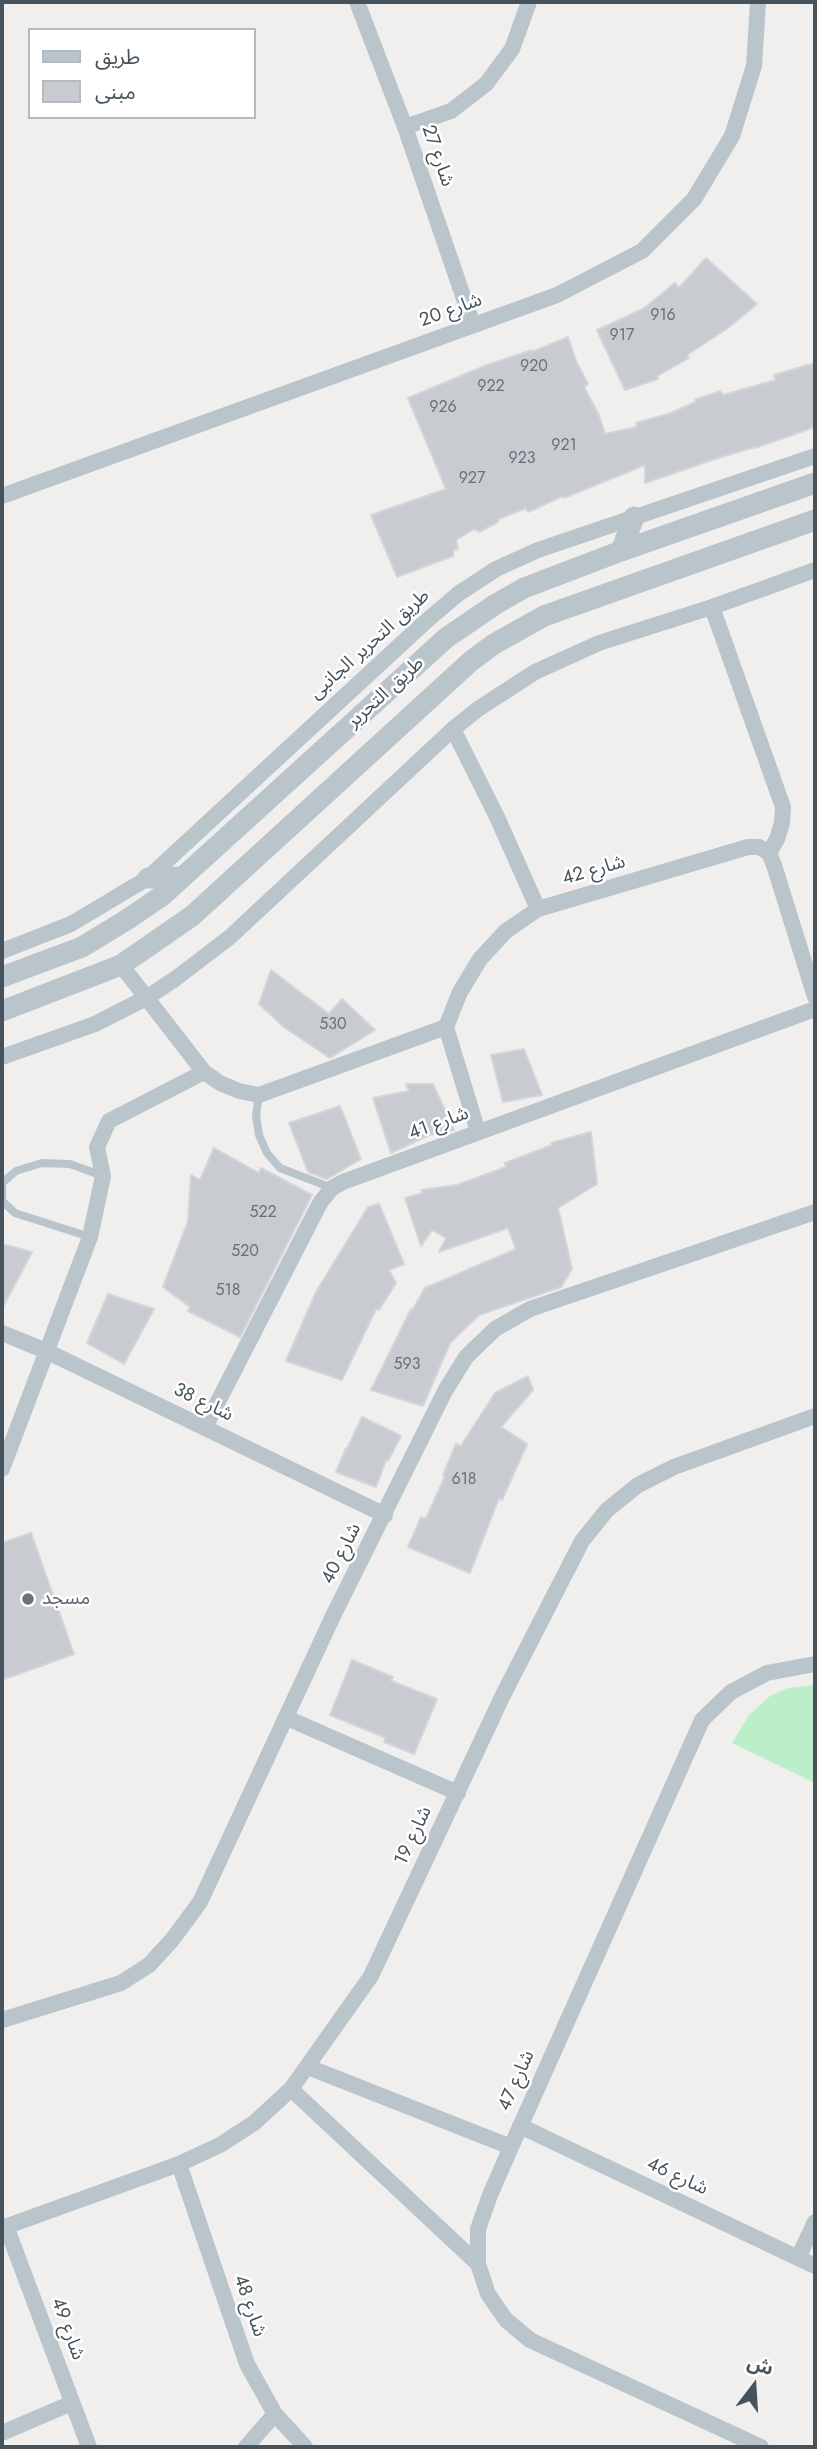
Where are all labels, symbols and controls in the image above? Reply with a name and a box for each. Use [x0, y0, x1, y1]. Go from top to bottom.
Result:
legend [28, 28, 256, 119]
text: طريق [95, 42, 140, 72]
text: مبنى [95, 77, 136, 107]
street label: شارع 27 [416, 122, 458, 190]
street label: شارع 20 [417, 289, 485, 333]
house number: 916 [650, 306, 676, 326]
house number: 917 [610, 326, 634, 346]
house number: 920 [520, 357, 548, 377]
house number: 922 [477, 377, 505, 397]
house number: 926 [429, 398, 457, 418]
house number: 921 [551, 436, 577, 456]
house number: 923 [508, 449, 536, 469]
house number: 927 [459, 469, 485, 489]
street label: طريق التحرير الجانبى [305, 585, 435, 705]
street label: طريق التحرير [343, 653, 429, 733]
street label: شارع 42 [560, 851, 628, 891]
house number: 530 [319, 1015, 347, 1035]
street label: شارع 41 [406, 1103, 472, 1145]
house number: 522 [249, 1203, 277, 1223]
house number: 520 [231, 1242, 259, 1262]
house number: 518 [216, 1281, 240, 1301]
house number: 593 [394, 1355, 420, 1375]
street label: شارع 38 [169, 1379, 237, 1427]
house number: 618 [451, 1470, 477, 1490]
street label: شارع 40 [317, 1520, 367, 1588]
place label: مسجد [42, 1588, 90, 1610]
marker: مسجد [20, 1591, 36, 1607]
street label: شارع 19 [391, 1803, 437, 1869]
street label: شارع 47 [494, 2047, 540, 2115]
street label: شارع 46 [643, 2153, 711, 2201]
street label: شارع 48 [228, 2272, 270, 2340]
street label: شارع 49 [45, 2295, 89, 2363]
text: ش [744, 2349, 777, 2382]
north arrow [719, 2351, 789, 2421]

